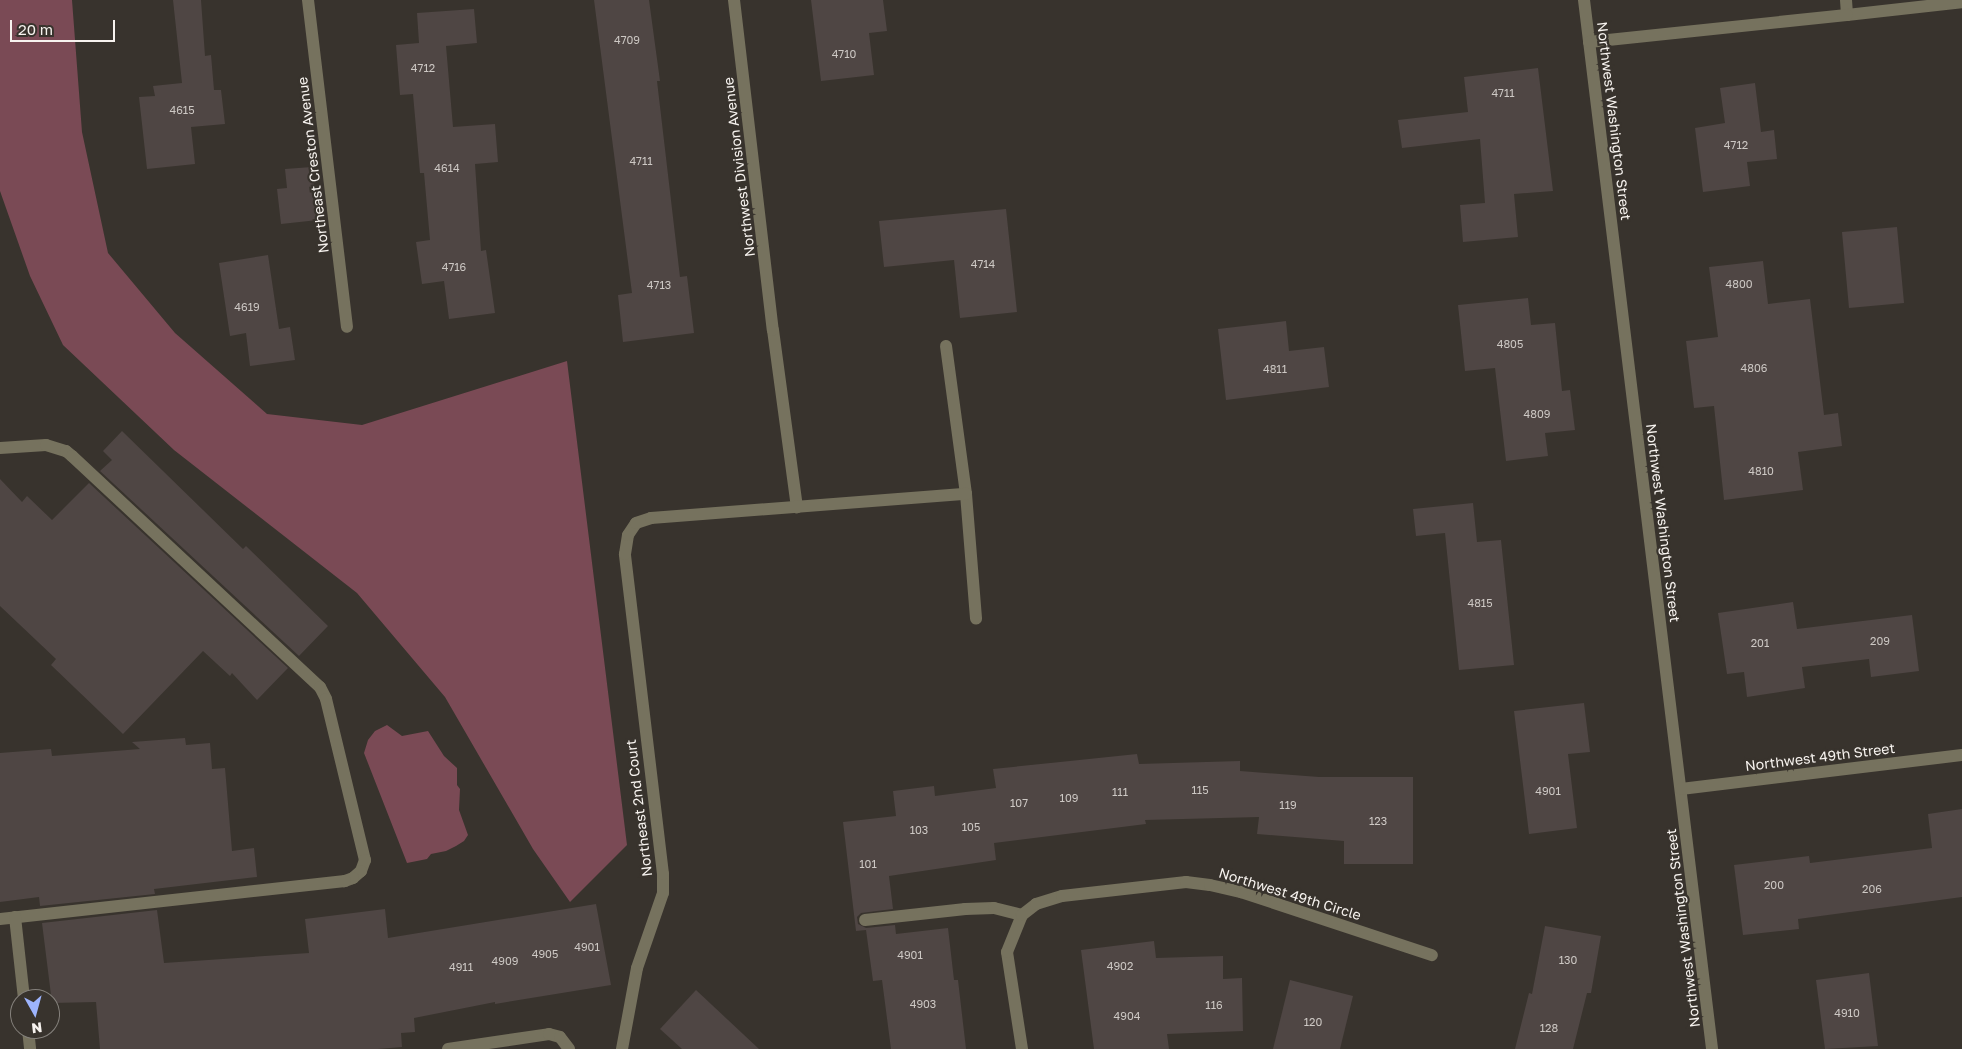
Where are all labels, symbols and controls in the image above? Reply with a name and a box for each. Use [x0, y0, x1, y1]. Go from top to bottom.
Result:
scale bar [12, 10, 118, 42]
text: 20 m [18, 20, 53, 38]
street label: Northwest Washington Street [1593, 21, 1635, 221]
house number: 4709 [614, 33, 640, 47]
house number: 4710 [832, 47, 856, 61]
house number: 4712 [411, 61, 435, 75]
street label: Northeast Creston Avenue [294, 76, 332, 254]
street label: Northwest Division Avenue [720, 76, 758, 258]
house number: 4711 [1491, 86, 1515, 100]
house number: 4615 [169, 103, 195, 117]
house number: 4712 [1724, 138, 1748, 152]
house number: 4711 [629, 154, 653, 168]
house number: 4614 [434, 161, 460, 175]
house number: 4714 [971, 257, 995, 271]
house number: 4716 [442, 260, 466, 274]
house number: 4800 [1725, 277, 1753, 291]
house number: 4713 [647, 278, 671, 292]
house number: 4619 [234, 300, 260, 314]
house number: 4805 [1497, 337, 1523, 351]
house number: 4806 [1741, 361, 1767, 375]
house number: 4811 [1263, 362, 1287, 376]
house number: 4809 [1524, 407, 1550, 421]
street label: Northwest Washington Street [1642, 423, 1684, 623]
house number: 4810 [1748, 464, 1774, 478]
house number: 4815 [1467, 596, 1493, 610]
house number: 209 [1870, 634, 1890, 648]
house number: 201 [1751, 636, 1769, 650]
street label: Northeast 2nd Court [622, 738, 656, 878]
street label: Northwest 49th Street [1744, 739, 1896, 775]
house number: 115 [1191, 783, 1209, 797]
house number: 4901 [1535, 784, 1561, 798]
house number: 111 [1112, 785, 1128, 799]
house number: 109 [1060, 791, 1078, 805]
house number: 107 [1010, 796, 1028, 810]
house number: 119 [1279, 798, 1297, 812]
house number: 123 [1369, 814, 1387, 828]
house number: 105 [962, 820, 980, 834]
house number: 103 [910, 823, 928, 837]
street label: Northwest Washington Street [1662, 828, 1704, 1028]
house number: 101 [859, 857, 877, 871]
street label: Northwest 49th Circle [1217, 864, 1363, 924]
house number: 200 [1764, 878, 1784, 892]
house number: 206 [1862, 882, 1882, 896]
house number: 4901 [574, 940, 600, 954]
house number: 4905 [532, 947, 558, 961]
house number: 4901 [897, 948, 923, 962]
house number: 130 [1559, 953, 1577, 967]
house number: 4909 [492, 954, 518, 968]
house number: 4902 [1107, 959, 1133, 973]
house number: 4911 [449, 960, 473, 974]
north arrow [10, 989, 60, 1039]
house number: 4903 [910, 997, 936, 1011]
house number: 116 [1205, 998, 1223, 1012]
house number: 4910 [1834, 1006, 1860, 1020]
house number: 4904 [1114, 1009, 1140, 1023]
house number: 120 [1304, 1015, 1322, 1029]
text: N [30, 1019, 43, 1037]
house number: 128 [1540, 1021, 1558, 1035]

